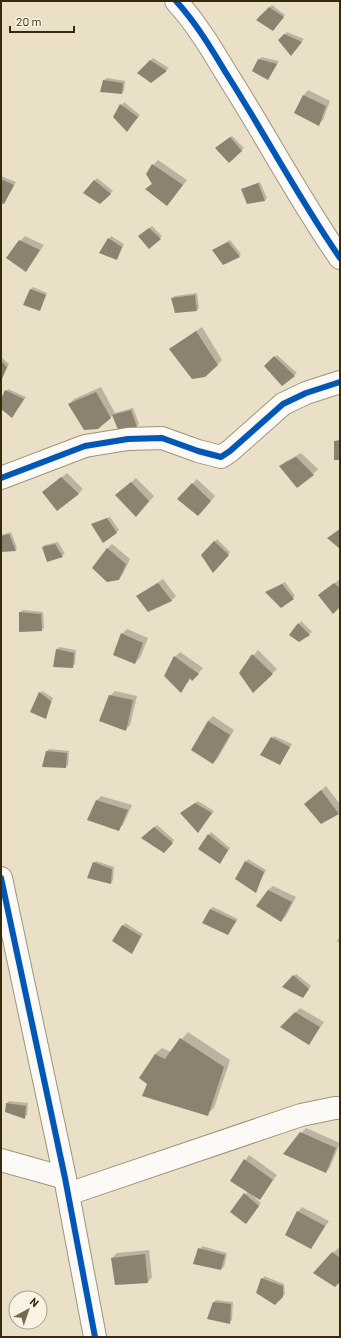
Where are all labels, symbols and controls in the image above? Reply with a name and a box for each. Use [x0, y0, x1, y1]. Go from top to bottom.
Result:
scale bar [10, 8, 74, 34]
text: 20 m [16, 14, 42, 28]
north arrow [8, 1290, 48, 1330]
text: N [28, 1295, 42, 1309]

